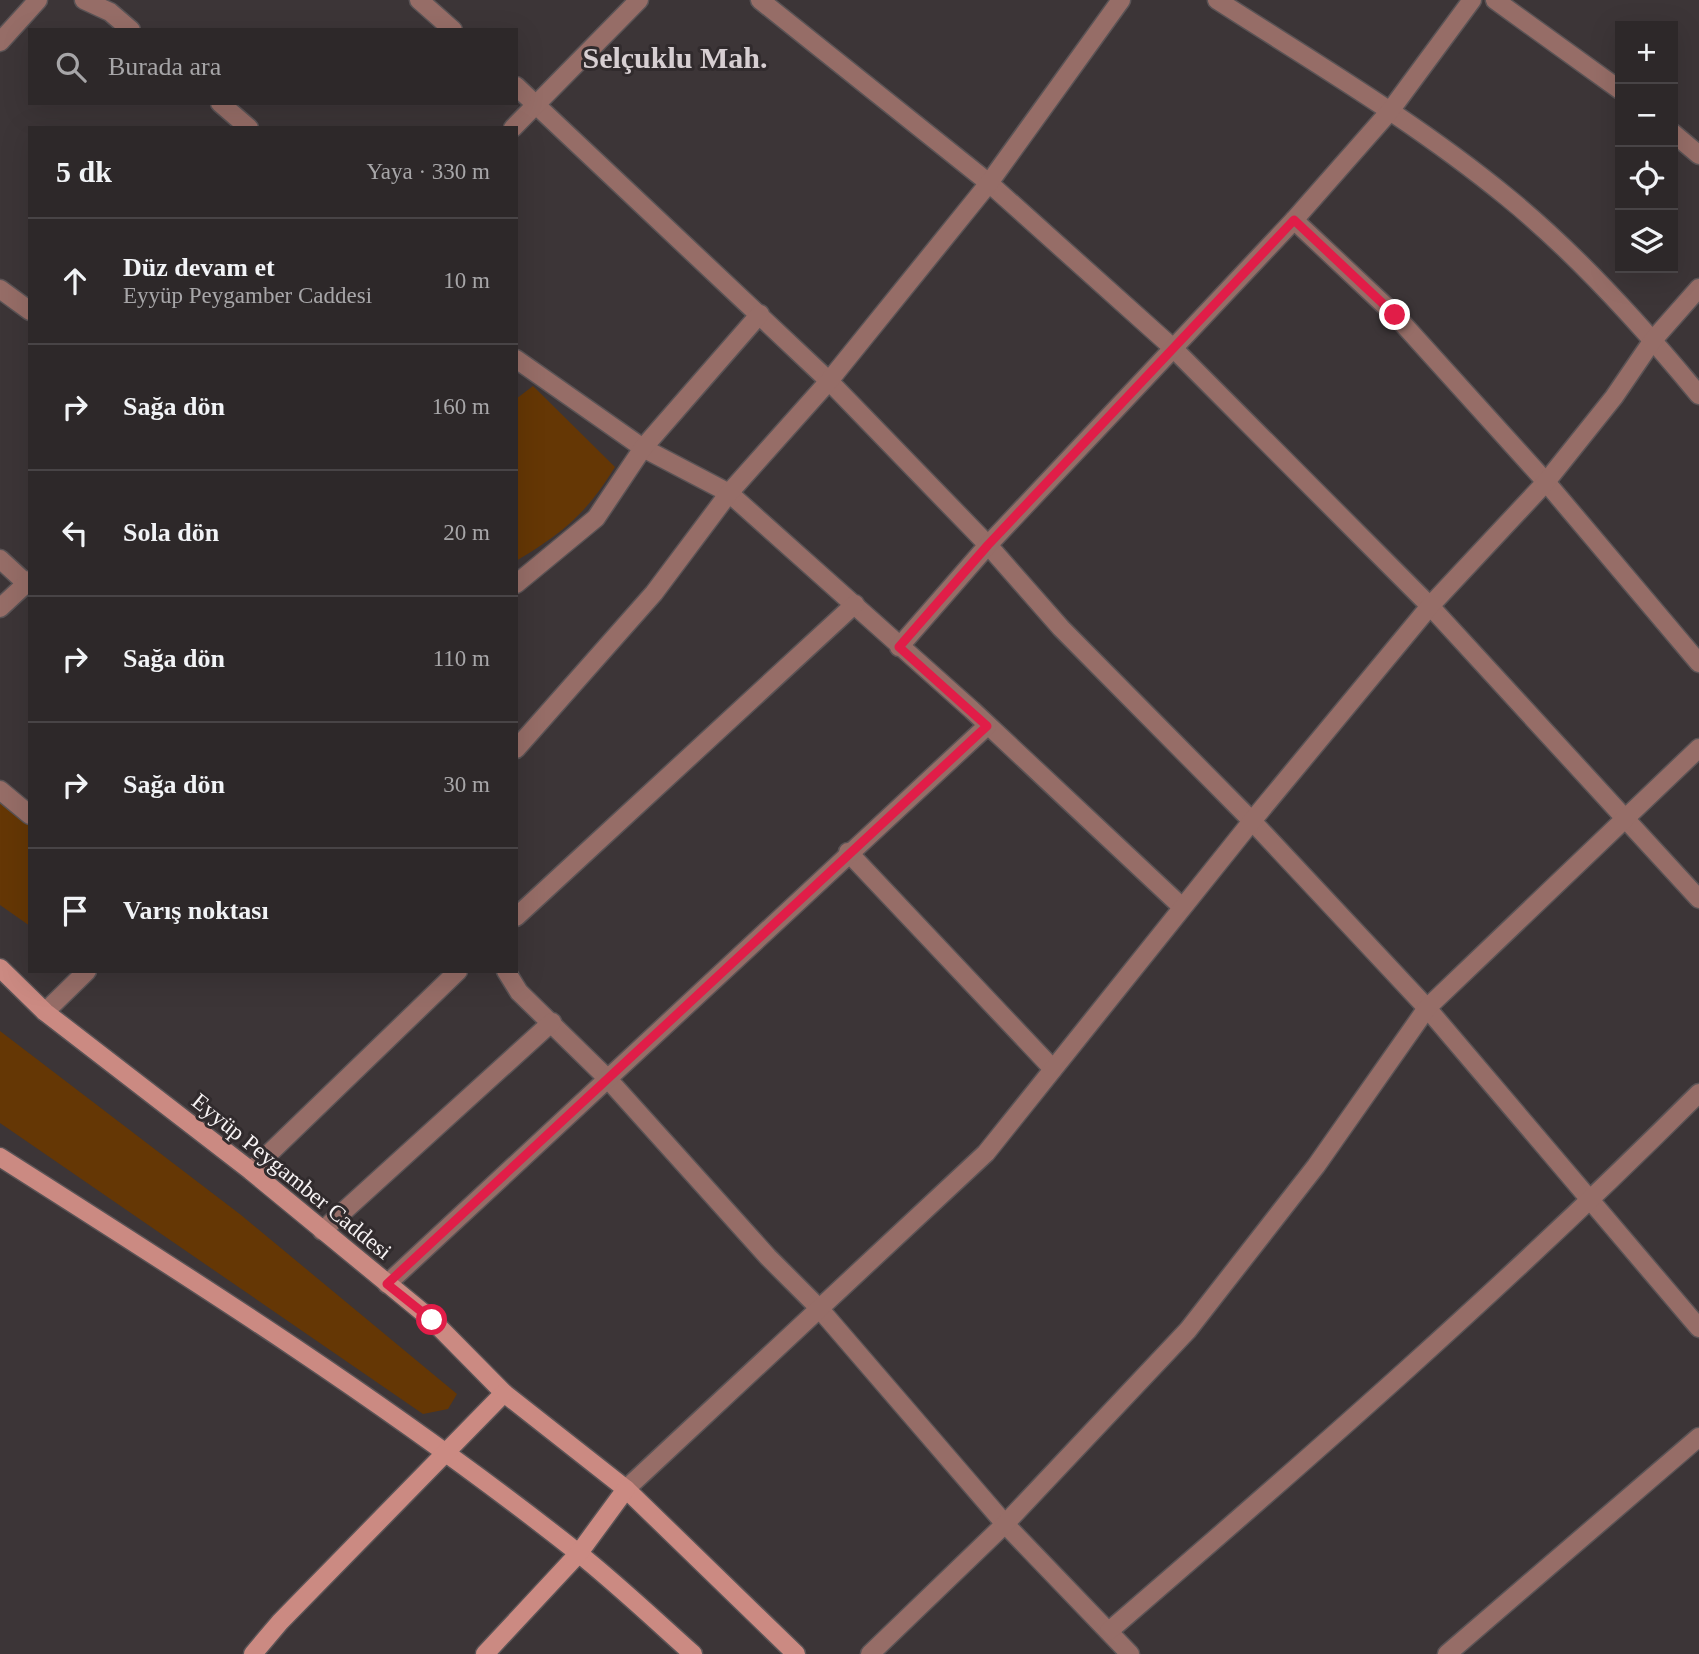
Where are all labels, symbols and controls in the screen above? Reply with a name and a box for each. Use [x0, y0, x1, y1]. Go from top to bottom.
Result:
map controls [1615, 21, 1678, 273]
button: + [1615, 21, 1678, 84]
search box [28, 28, 518, 105]
district label: Selçuklu Mah. [582, 41, 768, 74]
icon: search [52, 48, 90, 86]
text: Burada ara [108, 52, 221, 81]
button: − [1615, 84, 1678, 147]
button: locate [1615, 147, 1678, 210]
text: 5 dk [56, 155, 112, 188]
text: Yaya · 330 m [366, 159, 490, 184]
button: layers [1615, 210, 1678, 273]
text: Düz devam et [123, 253, 275, 282]
icon: ahead [56, 262, 94, 300]
text: 10 m [443, 268, 490, 293]
text: Eyyüp Peygamber Caddesi [123, 283, 372, 308]
route end [1379, 299, 1410, 330]
icon: right [56, 388, 94, 426]
text: Sağa dön [123, 392, 225, 421]
text: 160 m [432, 394, 490, 419]
icon: left [56, 514, 94, 552]
text: Sola dön [123, 518, 219, 547]
text: 20 m [443, 520, 490, 545]
icon: right [56, 640, 94, 678]
text: Sağa dön [123, 644, 225, 673]
text: 110 m [433, 646, 490, 671]
icon: right [56, 766, 94, 804]
text: Sağa dön [123, 770, 225, 799]
text: 30 m [443, 772, 490, 797]
icon: arrive [56, 892, 94, 930]
text: Varış noktası [123, 896, 269, 925]
street label: Eyyüp Peygamber Caddesi [187, 1088, 396, 1264]
route start [416, 1304, 447, 1335]

